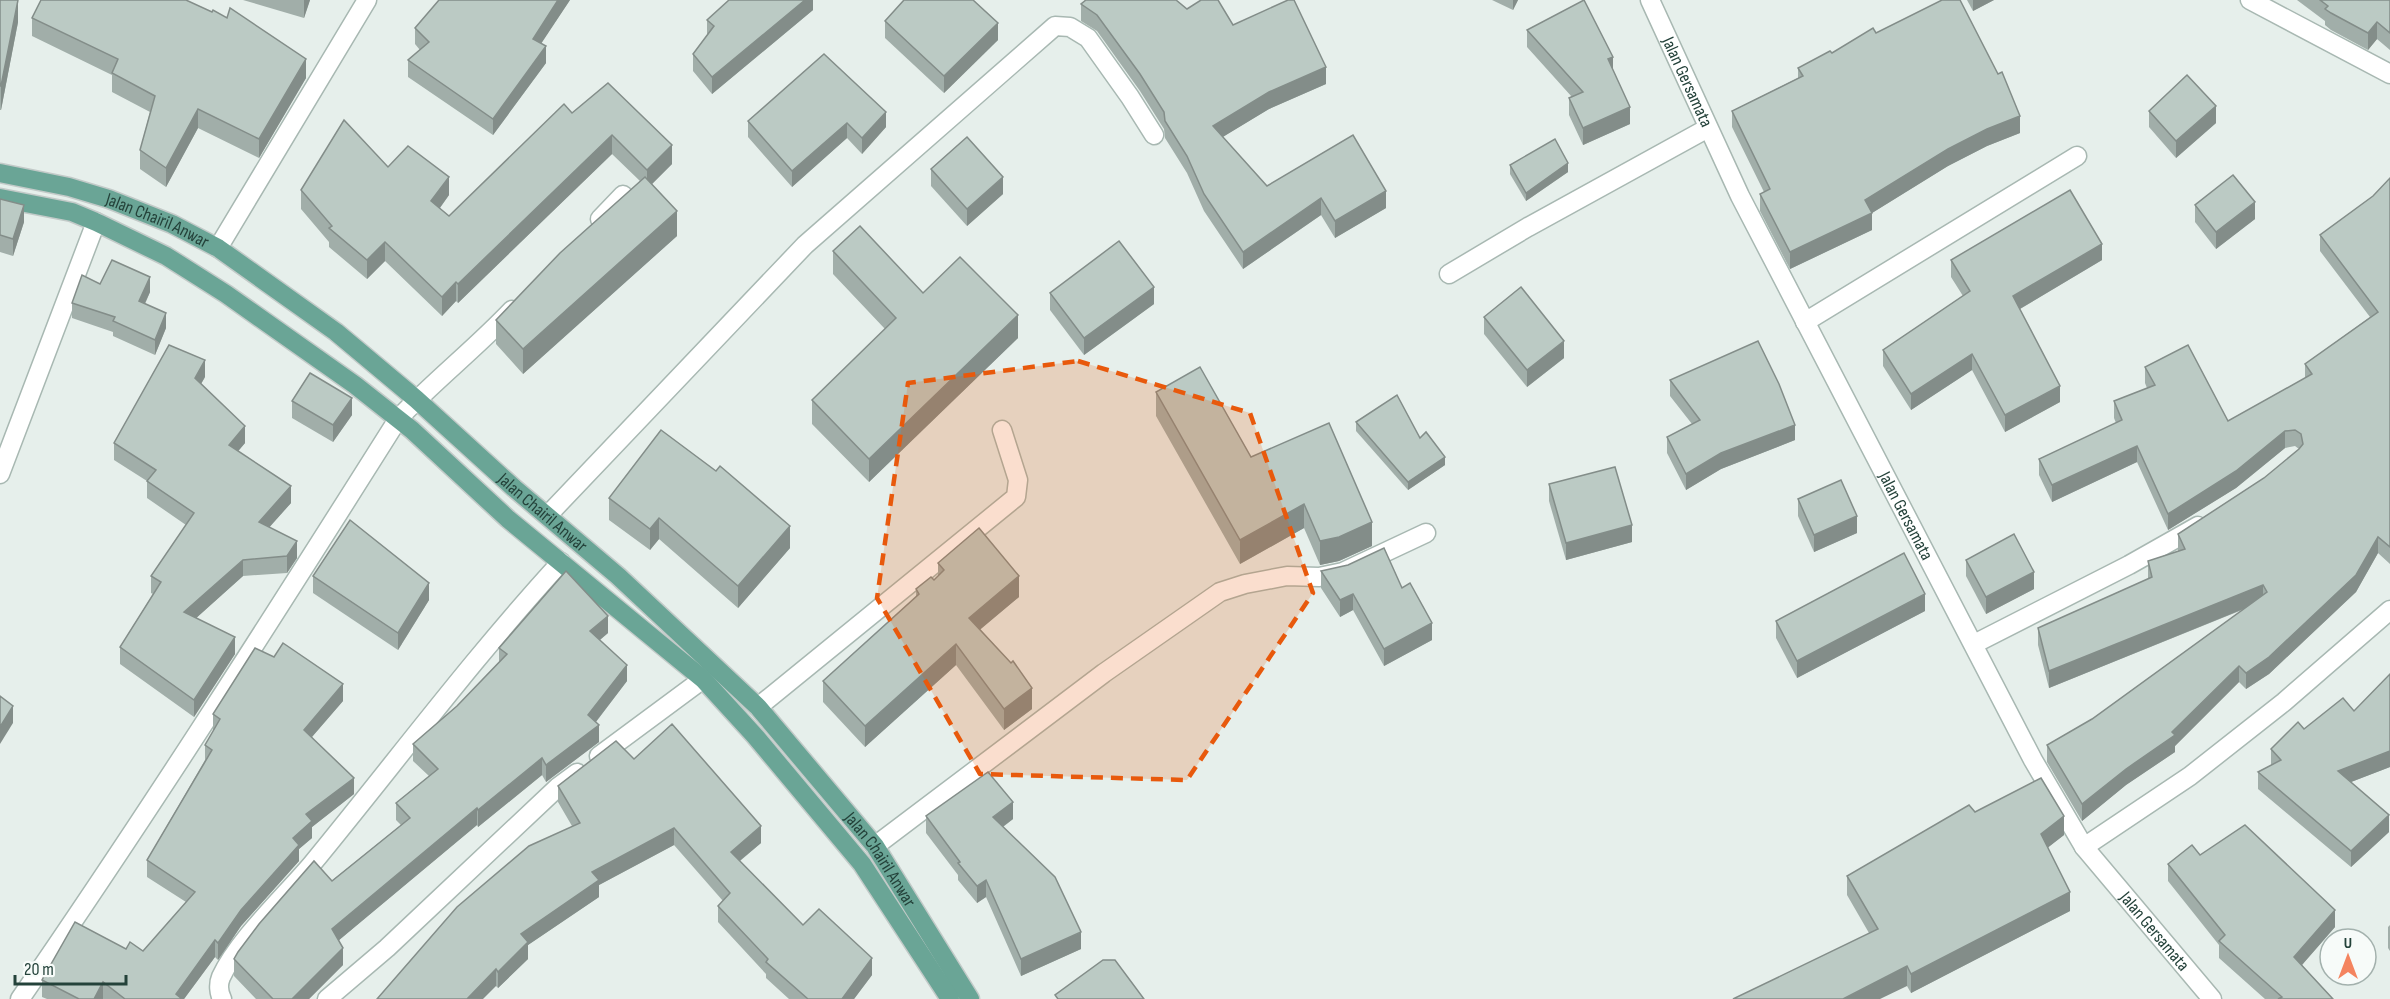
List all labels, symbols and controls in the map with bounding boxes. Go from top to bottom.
street label: Jalan Gersamata [1657,32,1717,130]
street label: Jalan Chairil Anwar [103,188,213,252]
street label: Jalan Gersamata [1874,467,1938,564]
street label: Jalan Chairil Anwar [493,468,592,556]
street label: Jalan Chairil Anwar [840,807,920,910]
street label: Jalan Gersamata [2115,886,2194,975]
north arrow [2318,927,2378,987]
text: U [2344,934,2352,953]
scale bar [15,948,126,986]
text: 20 m [24,959,54,980]

